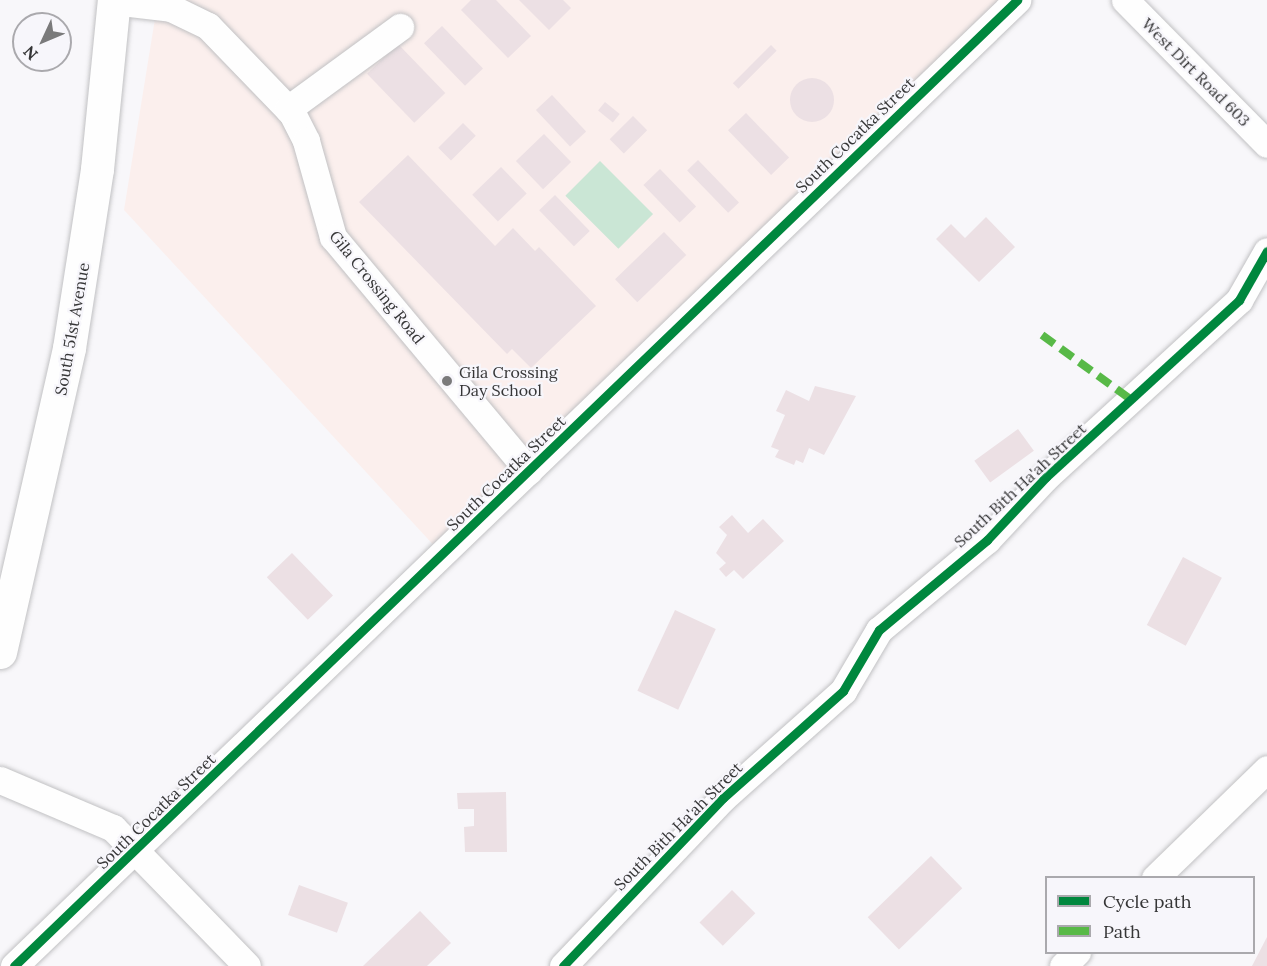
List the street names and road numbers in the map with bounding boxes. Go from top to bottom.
street label: West Dirt Road 603 [1138,14,1254,130]
street label: South Cocatka Street [792,73,918,197]
street label: Gila Crossing Road [325,227,429,347]
street label: South 51st Avenue [51,261,93,397]
street label: South Cocatka Street [443,411,569,535]
street label: South Bith Ha'ah Street [950,419,1090,551]
street label: South Cocatka Street [93,749,219,873]
street label: South Bith Ha'ah Street [610,758,746,894]

